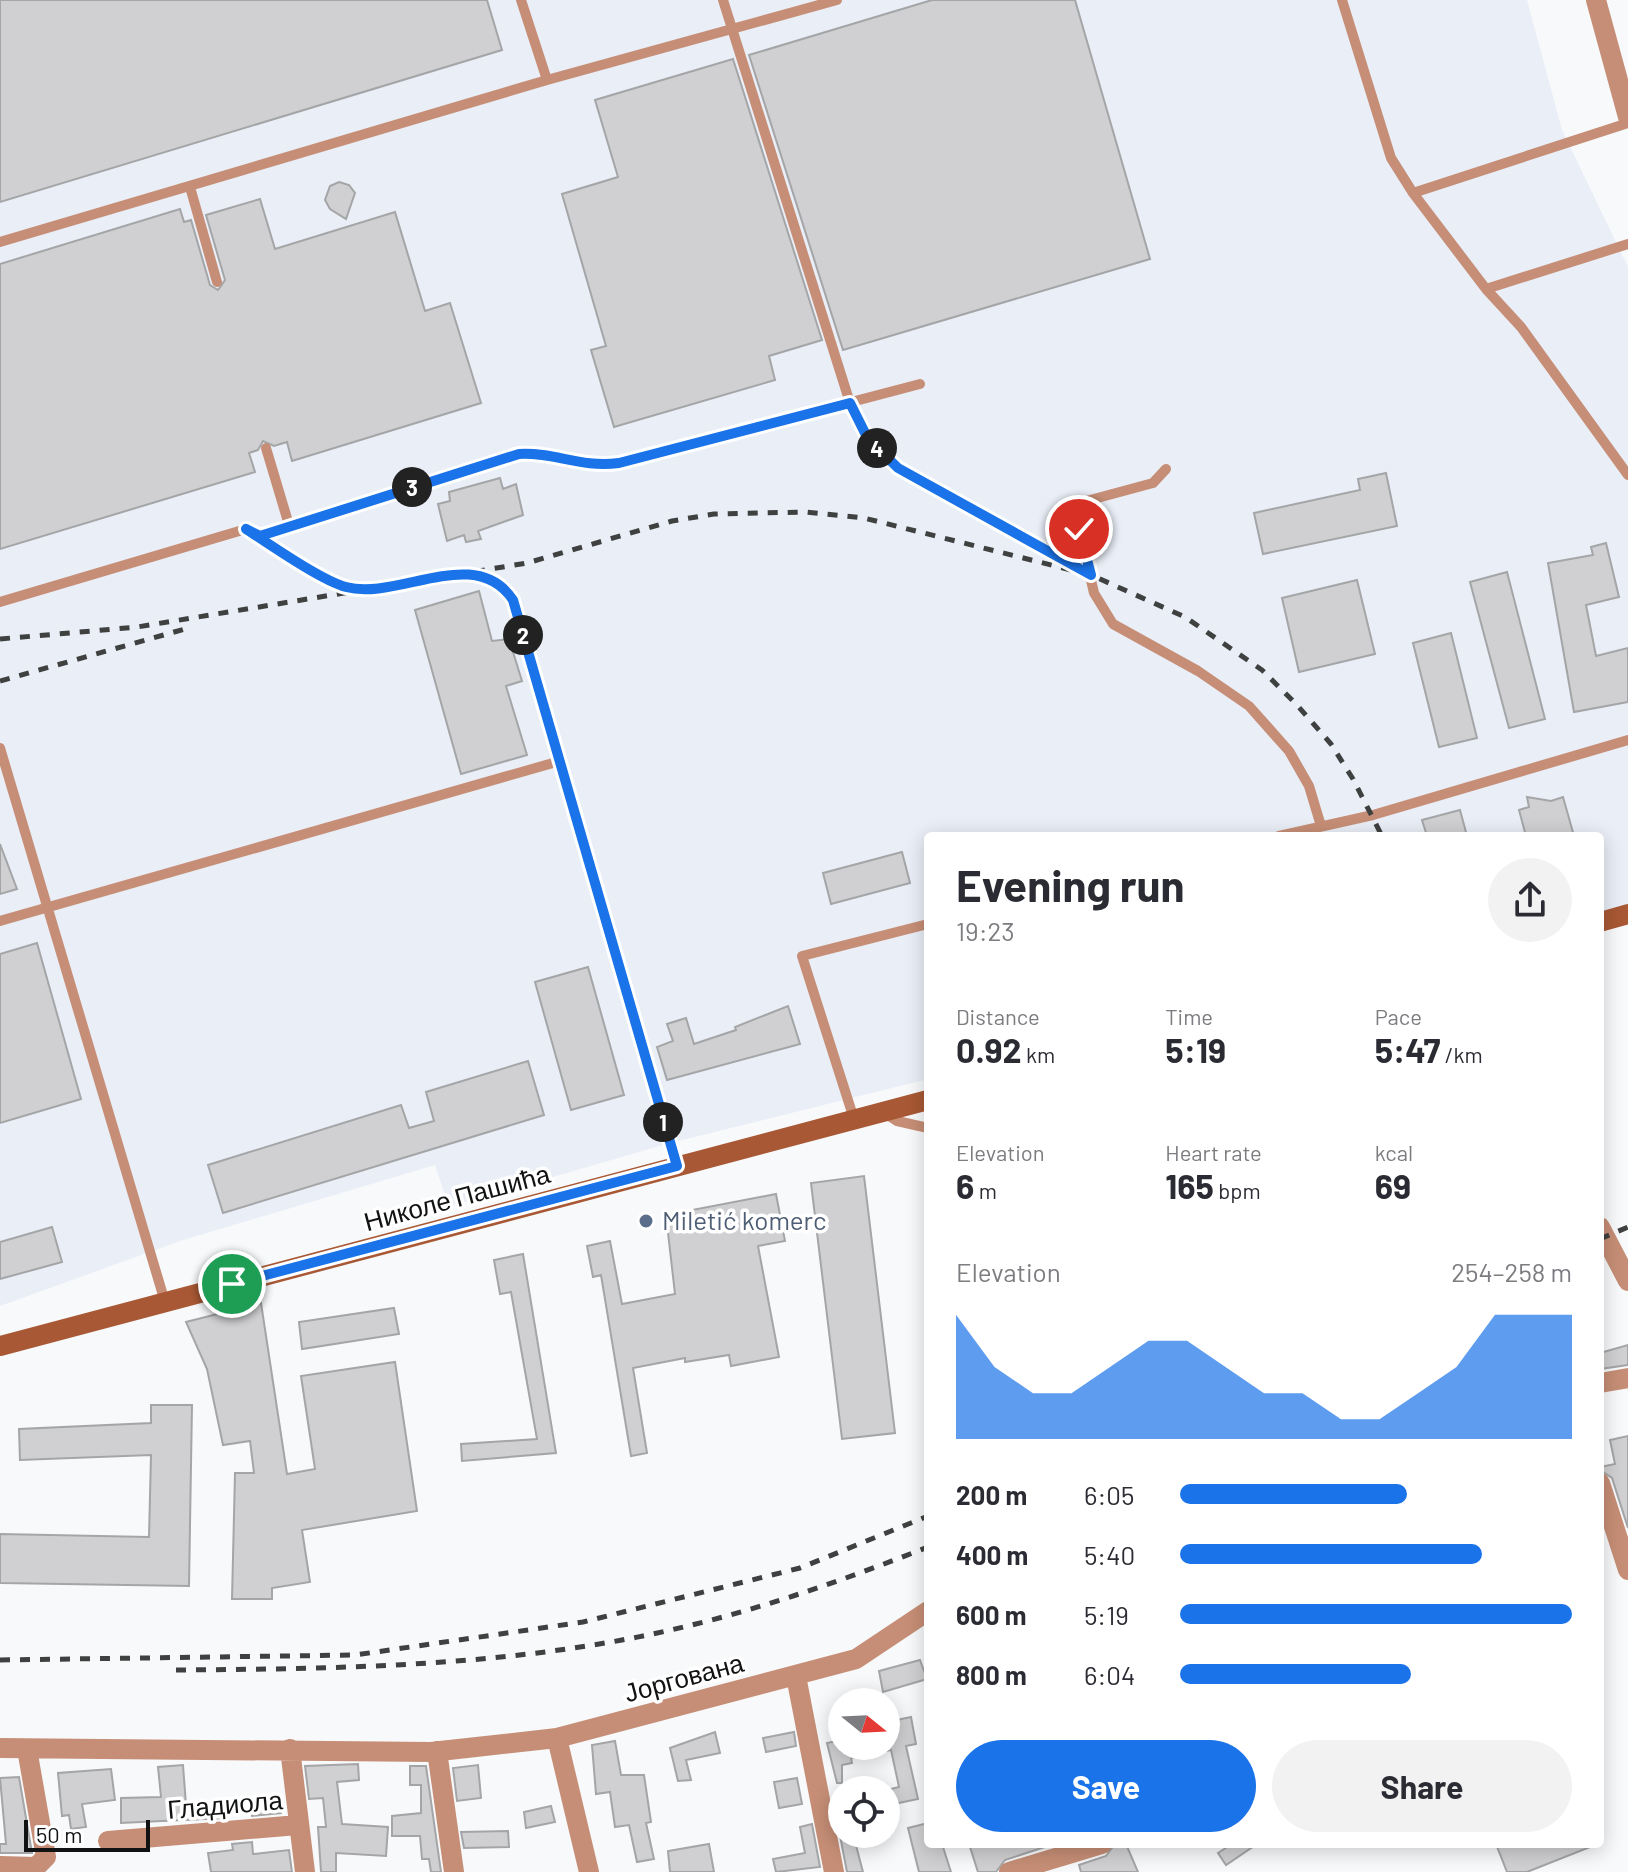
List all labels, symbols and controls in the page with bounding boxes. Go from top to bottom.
pin: 4 [857,428,897,468]
text: 4 [870,435,884,461]
pin: 3 [392,467,432,507]
text: 3 [406,474,418,500]
pin [1045,495,1113,563]
icon: check [1057,507,1101,551]
pin: 2 [503,615,543,655]
text: 2 [517,622,529,648]
text: Evening run [956,858,1185,911]
button: share [1488,858,1572,942]
text: 19:23 [956,915,1015,946]
text: Distance [956,1003,1040,1029]
text: Time [1165,1003,1213,1029]
text: Pace [1375,1003,1422,1029]
text: 0.92 [956,1029,1022,1070]
text: 5:19 [1165,1029,1226,1070]
text: 5:47 [1375,1029,1440,1070]
text: km [1022,1041,1055,1067]
text: /km [1440,1041,1483,1067]
pin: 1 [643,1102,683,1142]
text: 1 [659,1109,667,1135]
text: Elevation [956,1139,1045,1165]
text: Heart rate [1165,1139,1262,1165]
text: kcal [1375,1139,1413,1165]
street label: Николе Пашића [360,1157,553,1236]
text: 6 [956,1165,974,1206]
text: 165 [1165,1165,1214,1206]
text: 69 [1375,1165,1411,1206]
text: m [974,1177,997,1203]
text: bpm [1214,1177,1261,1203]
place label: Miletić komerc [662,1204,826,1235]
marker: Miletić komerc [637,1212,655,1230]
pin [198,1250,266,1318]
text: Elevation [956,1256,1061,1287]
text: 254–258 m [1451,1256,1572,1287]
icon: arrive [210,1262,254,1306]
text: 200 m [956,1479,1027,1510]
text: 6:05 [1084,1479,1134,1510]
text: 400 m [956,1539,1028,1570]
text: 5:40 [1084,1539,1135,1570]
text: 600 m [956,1599,1027,1630]
text: 5:19 [1084,1599,1129,1630]
street label: Јоргована [621,1646,747,1707]
text: 800 m [956,1659,1027,1690]
text: 6:04 [1084,1659,1135,1690]
north arrow [828,1688,900,1760]
map controls [828,1688,900,1848]
button: Save [956,1740,1256,1832]
button: Share [1272,1740,1572,1832]
button: locate [828,1776,900,1848]
street label: Гладиола [166,1783,284,1824]
scale bar [24,1816,150,1852]
text: 50 m [36,1821,82,1847]

